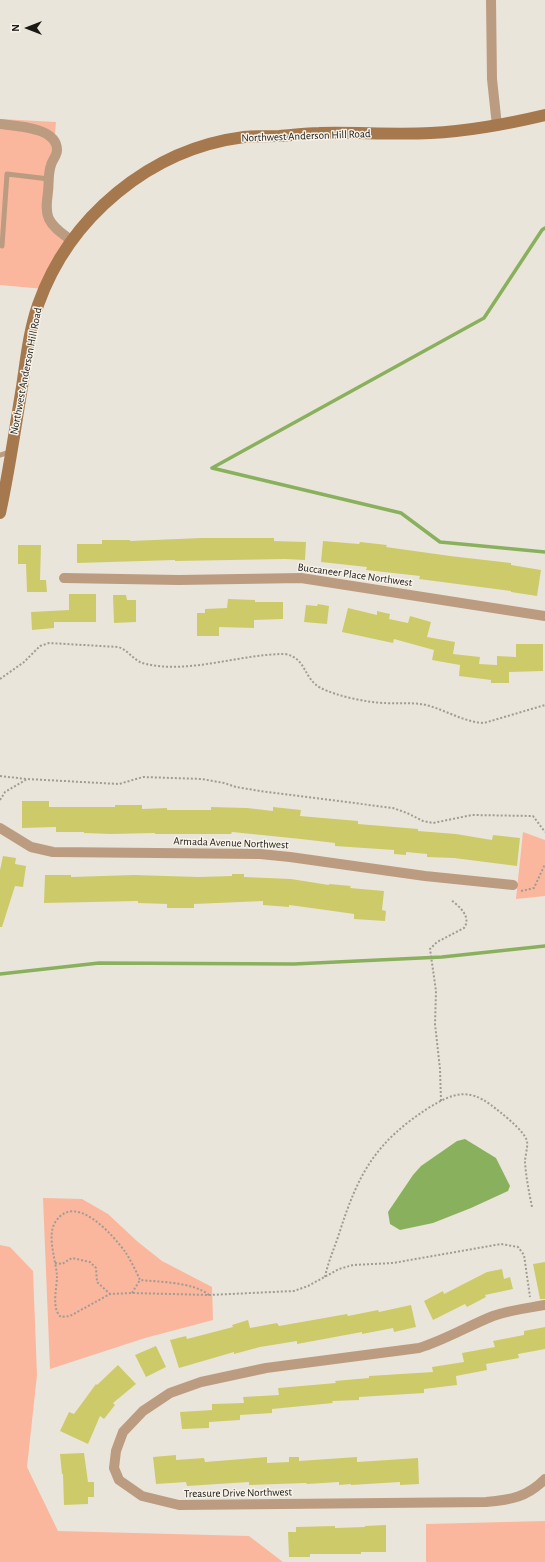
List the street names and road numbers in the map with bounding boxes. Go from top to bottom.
street label: Northwest Anderson Hill Road [241,127,371,145]
street label: Northwest Anderson Hill Road [7,306,45,436]
street label: Buccaneer Place Northwest [297,560,413,590]
street label: Armada Avenue Northwest [173,834,289,852]
street label: Treasure Drive Northwest [184,1485,292,1501]

